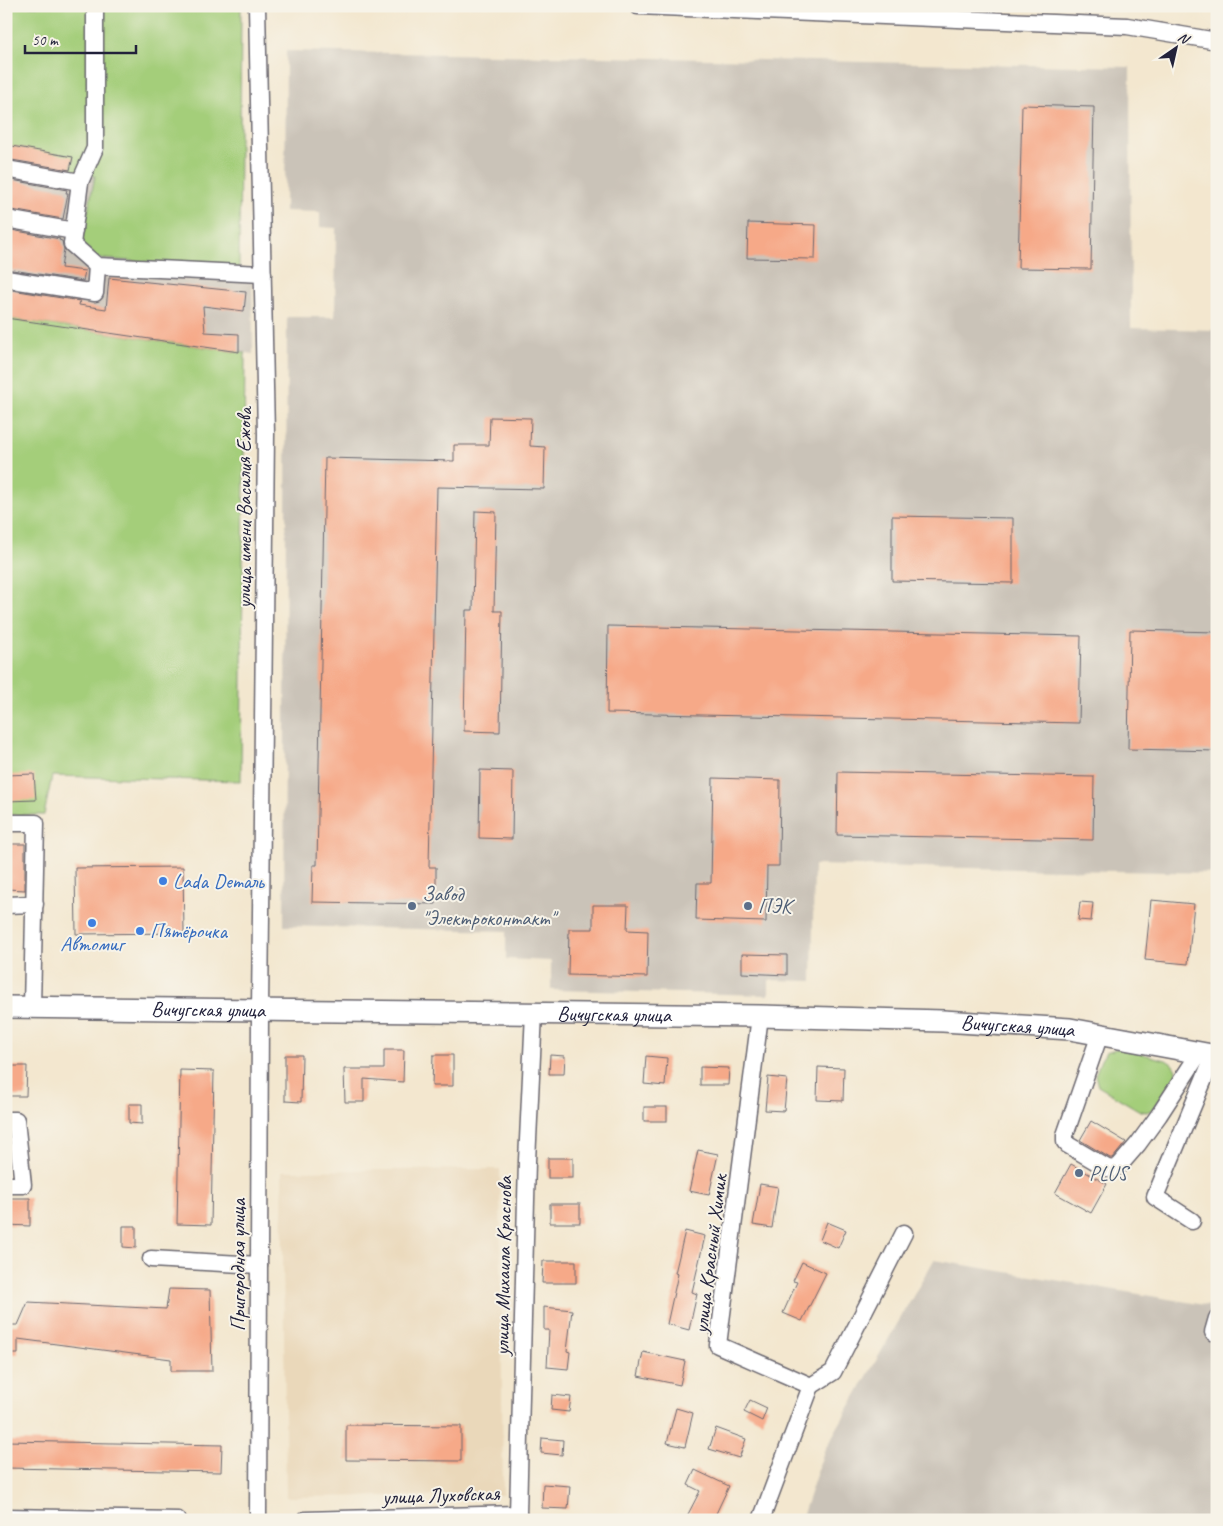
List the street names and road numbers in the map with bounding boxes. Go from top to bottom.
street label: улица имени Василия Ежова [231,405,257,611]
street label: Вичугская улица [151,996,267,1023]
street label: Вичугская улица [557,1001,673,1028]
street label: Вичугская улица [960,1009,1079,1043]
street label: улица Красный Химик [687,1171,733,1337]
street label: улица Михаила Краснова [488,1174,518,1358]
street label: Пригородная улица [225,1197,251,1331]
street label: улица Луховская [380,1480,502,1510]

